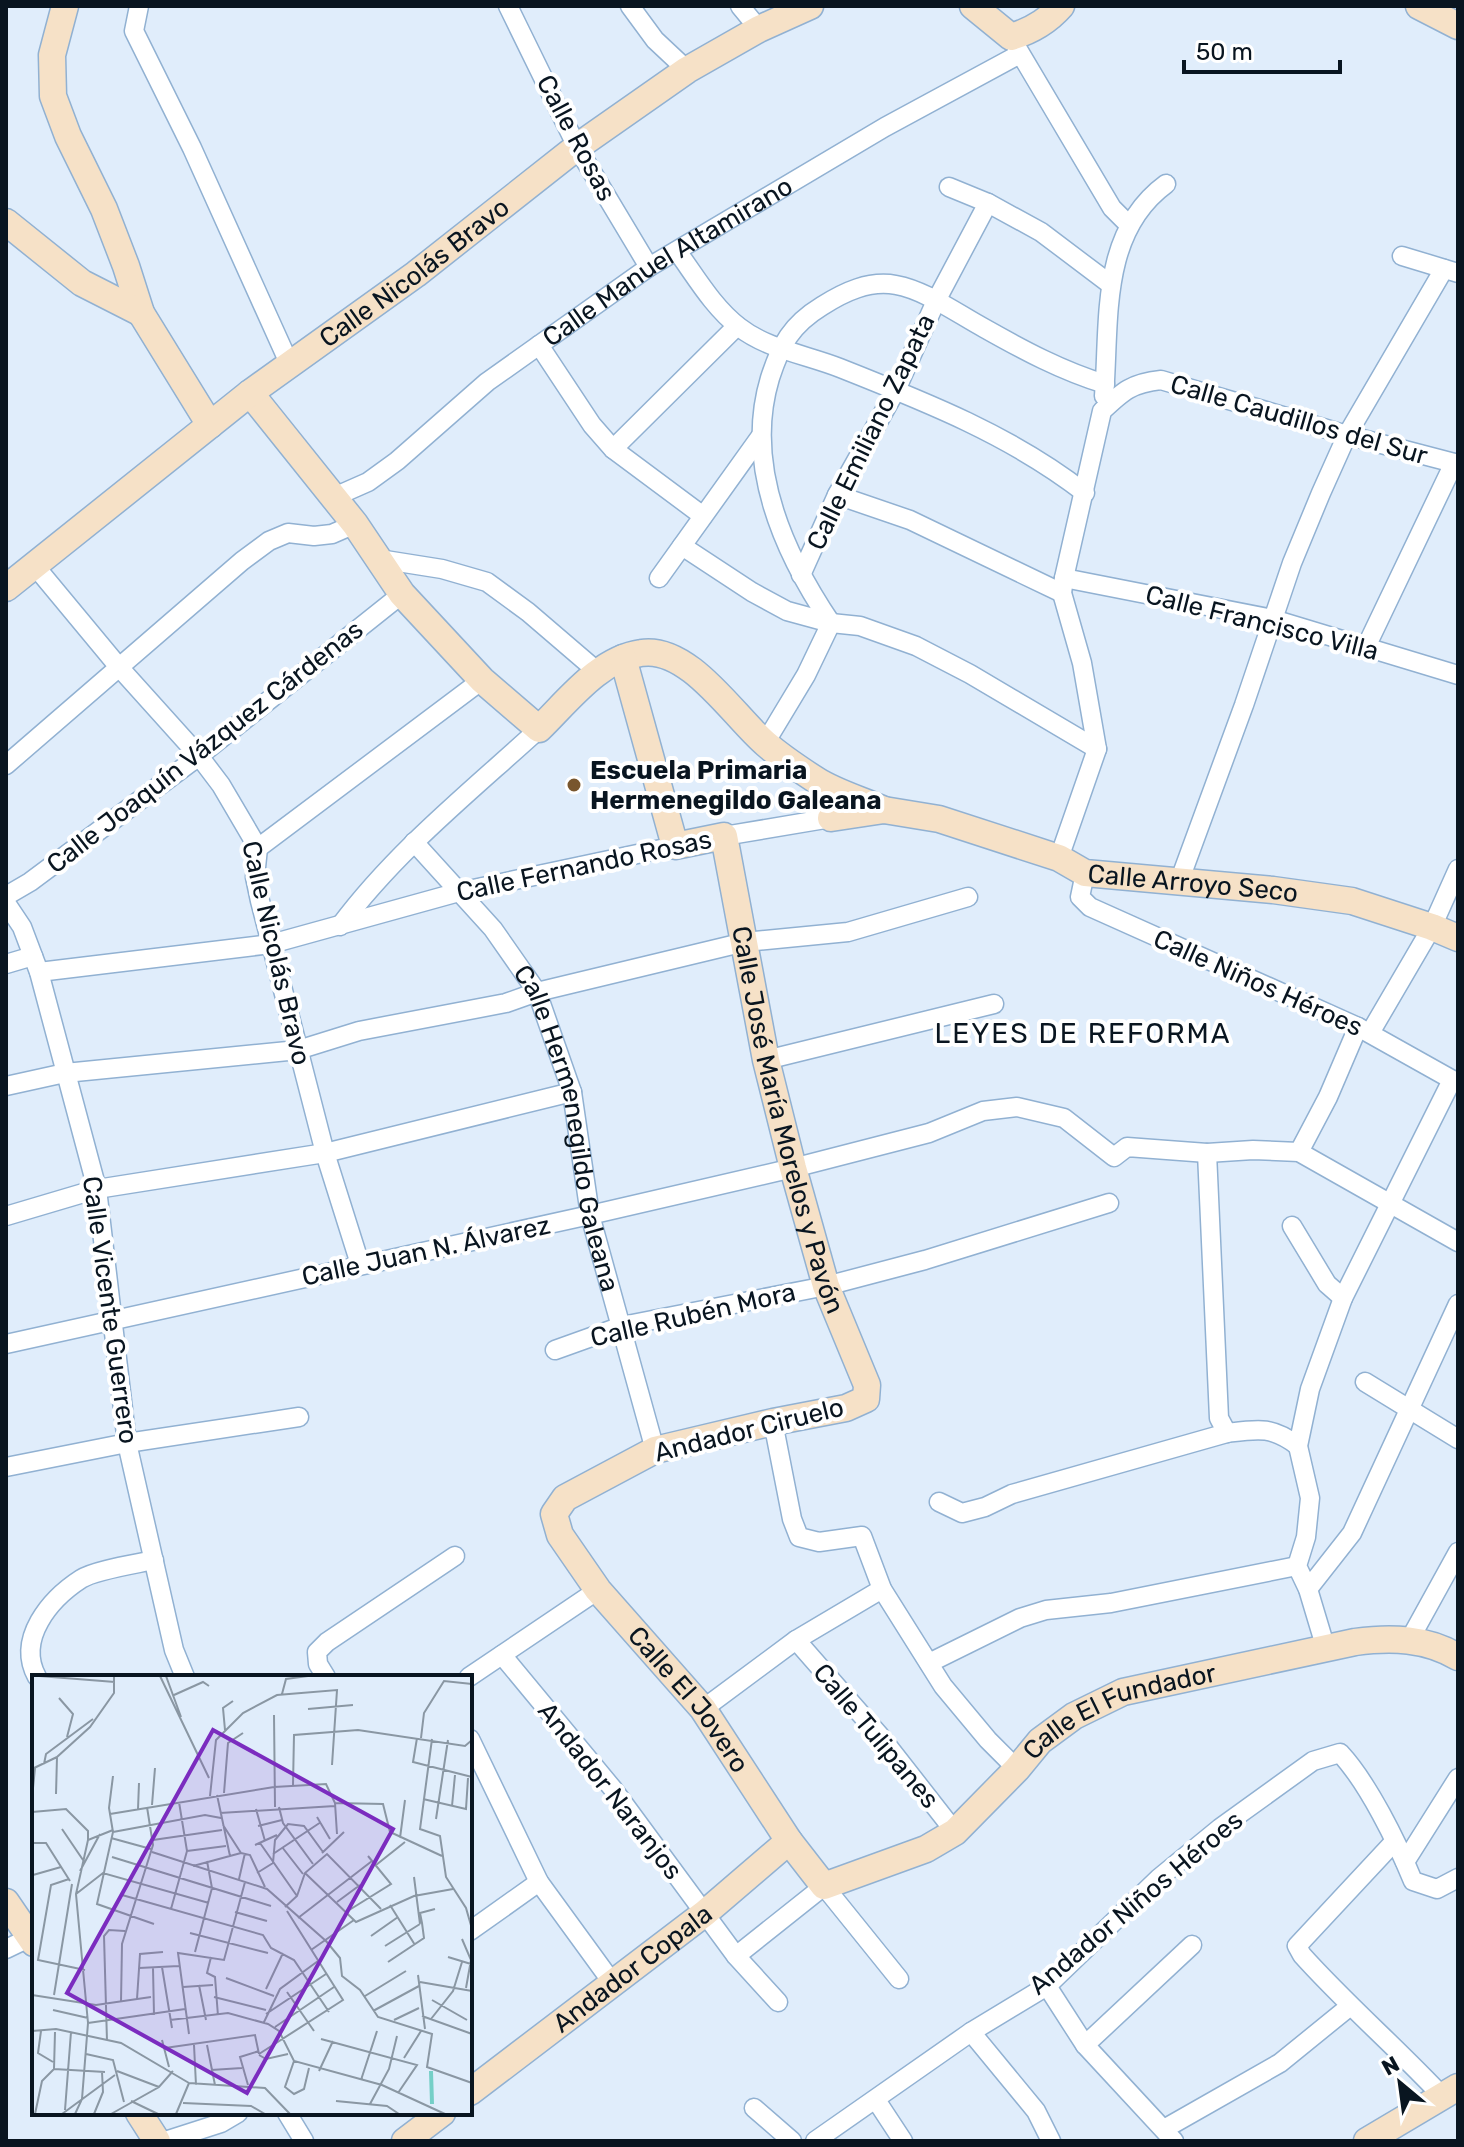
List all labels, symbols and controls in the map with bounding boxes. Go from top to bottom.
scale bar [1184,24,1340,74]
text: 50 m [1196,38,1253,66]
street label: Calle Rosas [530,70,622,206]
street label: Calle Manuel Altamirano [537,170,798,353]
street label: Calle Nicolás Bravo [313,191,515,354]
street label: Calle Emiliano Zapata [800,309,942,555]
street label: Calle Caudillos del Sur [1167,368,1431,472]
street label: Calle Francisco Villa [1142,579,1382,667]
street label: Calle Joaquín Vázquez Cárdenas [41,614,369,880]
place label: Escuela Primaria Hermenegildo Galeana [590,755,882,816]
marker: Escuela Primaria Hermenegildo Galeana [565,776,583,794]
street label: Calle Fernando Rosas [454,824,714,908]
street label: Calle Nicolás Bravo [235,838,317,1068]
street label: Calle Arroyo Seco [1086,858,1300,909]
street label: Calle José María Morelos y Pavón [726,923,851,1318]
street label: Calle Niños Héroes [1149,923,1367,1043]
street label: Calle Hermenegildo Galeana [507,959,626,1295]
district label: LEYES DE REFORMA [934,1017,1232,1050]
street label: Calle Vicente Guerrero [76,1174,144,1446]
street label: Calle Juan N. Álvarez [299,1210,553,1292]
street label: Calle Rubén Mora [587,1276,799,1354]
street label: Andador Ciruelo [651,1391,847,1469]
street label: Calle El Jovero [622,1620,756,1778]
street label: Calle Tulipanes [807,1657,945,1815]
street label: Calle El Fundador [1016,1657,1219,1765]
inset map [32,1675,472,2115]
street label: Andador Naranjos [531,1696,689,1886]
street label: Andador Niños Héroes [1023,1805,1249,2001]
street label: Andador Copala [547,1898,718,2039]
north arrow [1360,2043,1440,2123]
text: N [1377,2050,1404,2082]

